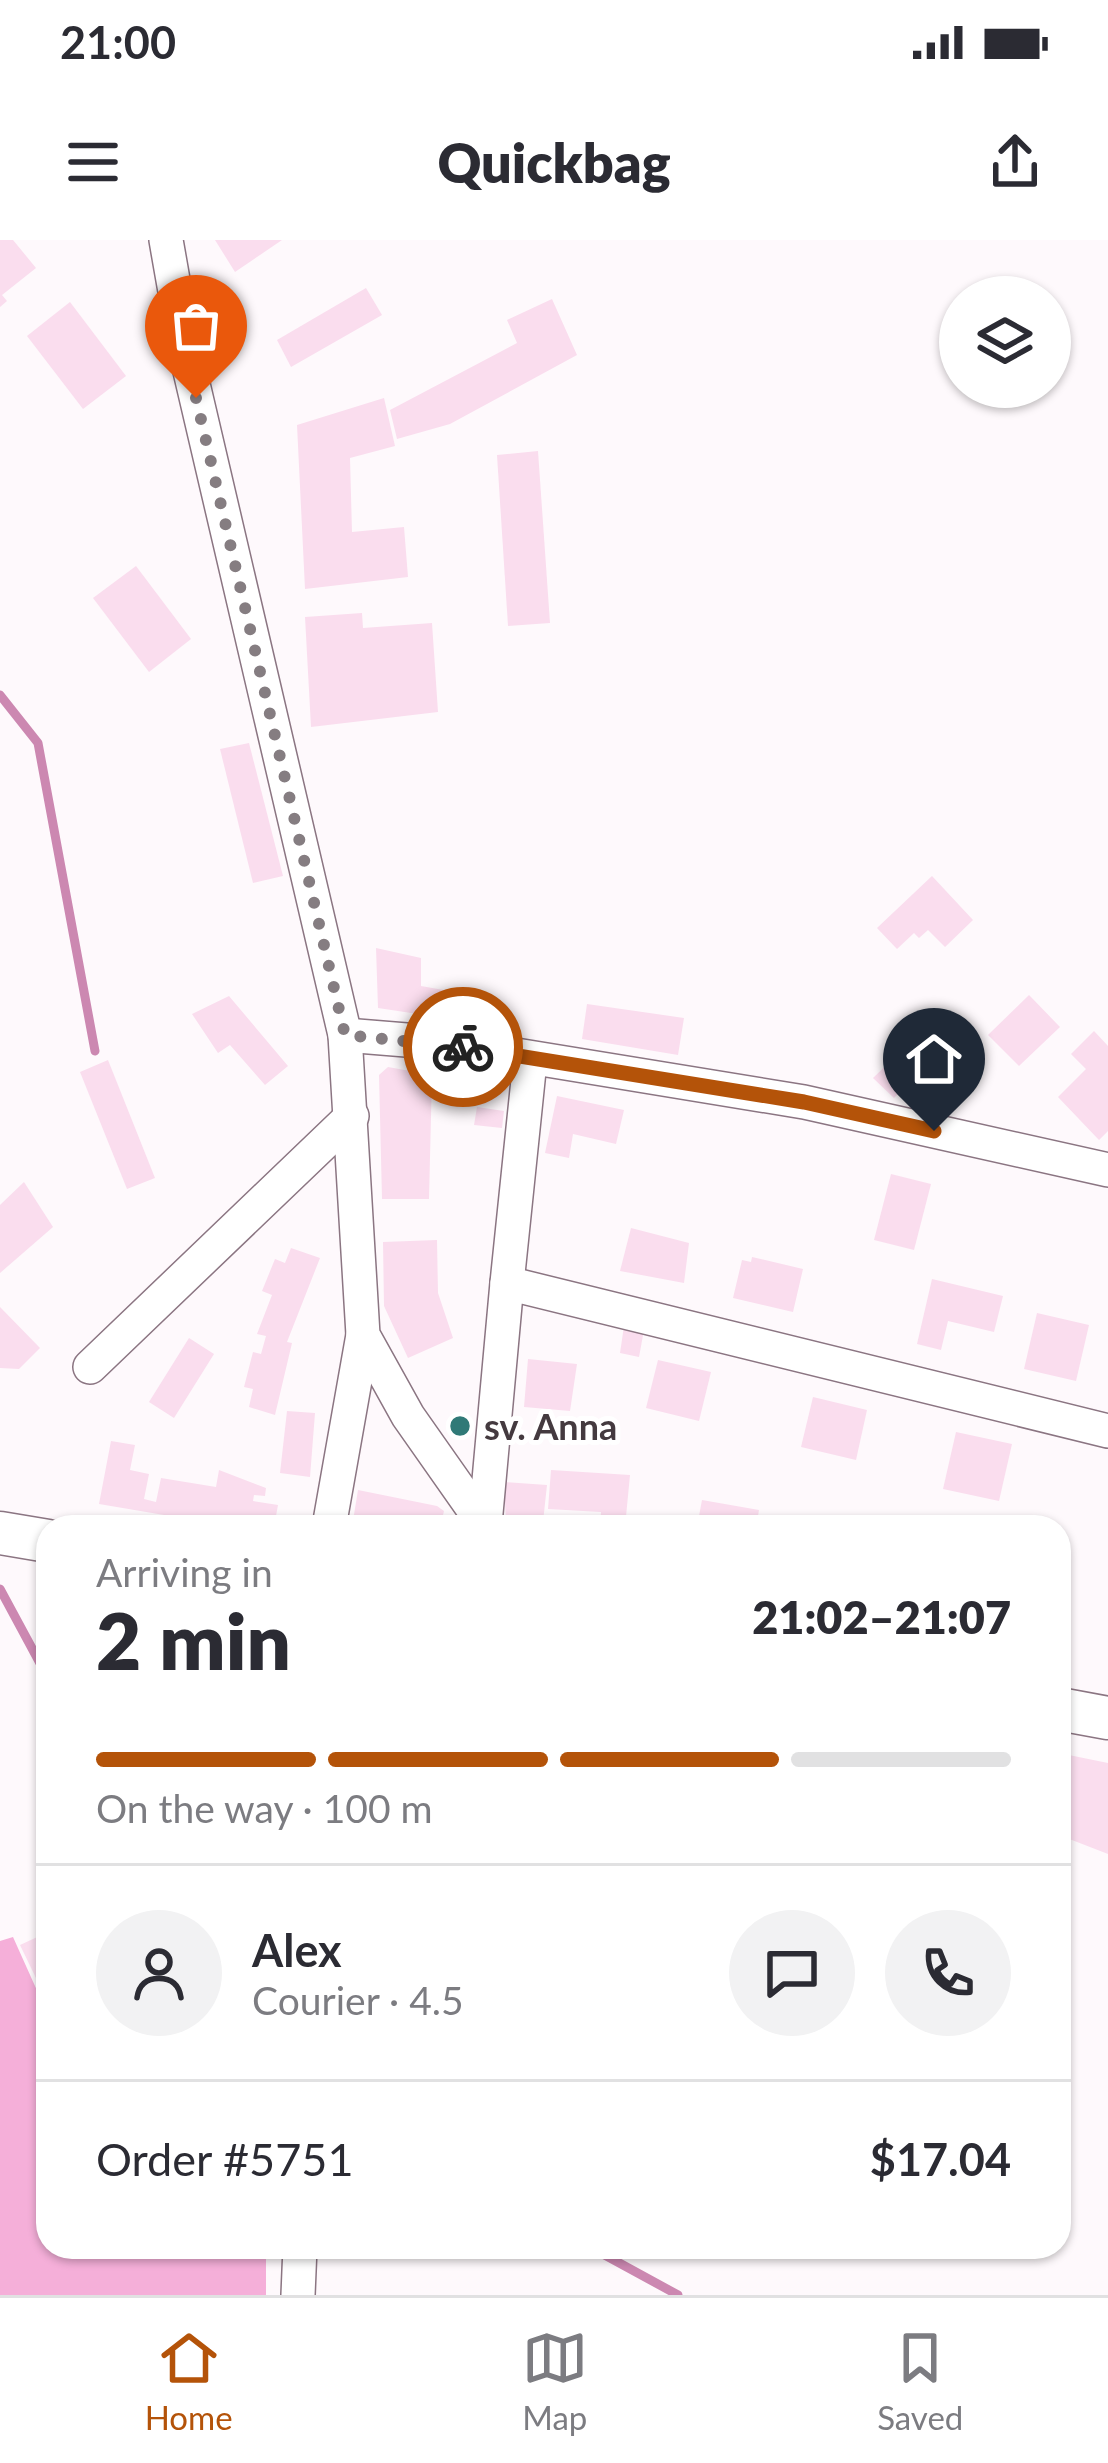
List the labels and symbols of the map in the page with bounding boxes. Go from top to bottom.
pin [145,275,247,398]
courier [403,987,523,1107]
pin [883,1008,985,1131]
place label: sv. Anna [484,1404,617,1448]
marker: sv. Anna [447,1413,473,1439]

